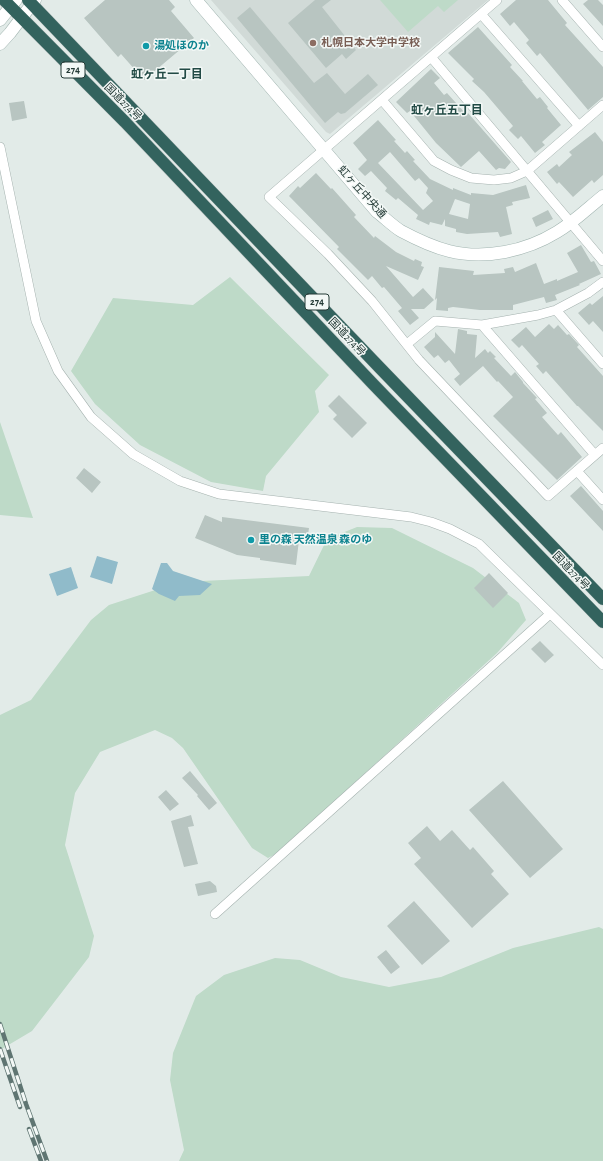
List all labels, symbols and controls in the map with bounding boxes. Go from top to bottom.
place label: 札幌日本大学中学校 [321,36,420,50]
marker: 札幌日本大学中学校 [308,38,318,48]
place label: 湯処ほのか [154,39,209,53]
marker: 湯処ほのか [141,41,151,51]
road number: 274 [61,62,85,78]
district label: 虹ヶ丘一丁目 [131,67,203,81]
street label: 国道274号 [101,80,145,124]
district label: 虹ヶ丘五丁目 [411,103,483,117]
street label: 虹ヶ丘中央通 [335,163,389,221]
road number: 274 [305,294,329,310]
street label: 国道274号 [326,315,368,359]
place label: 里の森 天然温泉 森のゆ [259,533,372,547]
marker: 里の森 天然温泉 森のゆ [246,535,256,545]
street label: 国道274号 [550,549,592,593]

